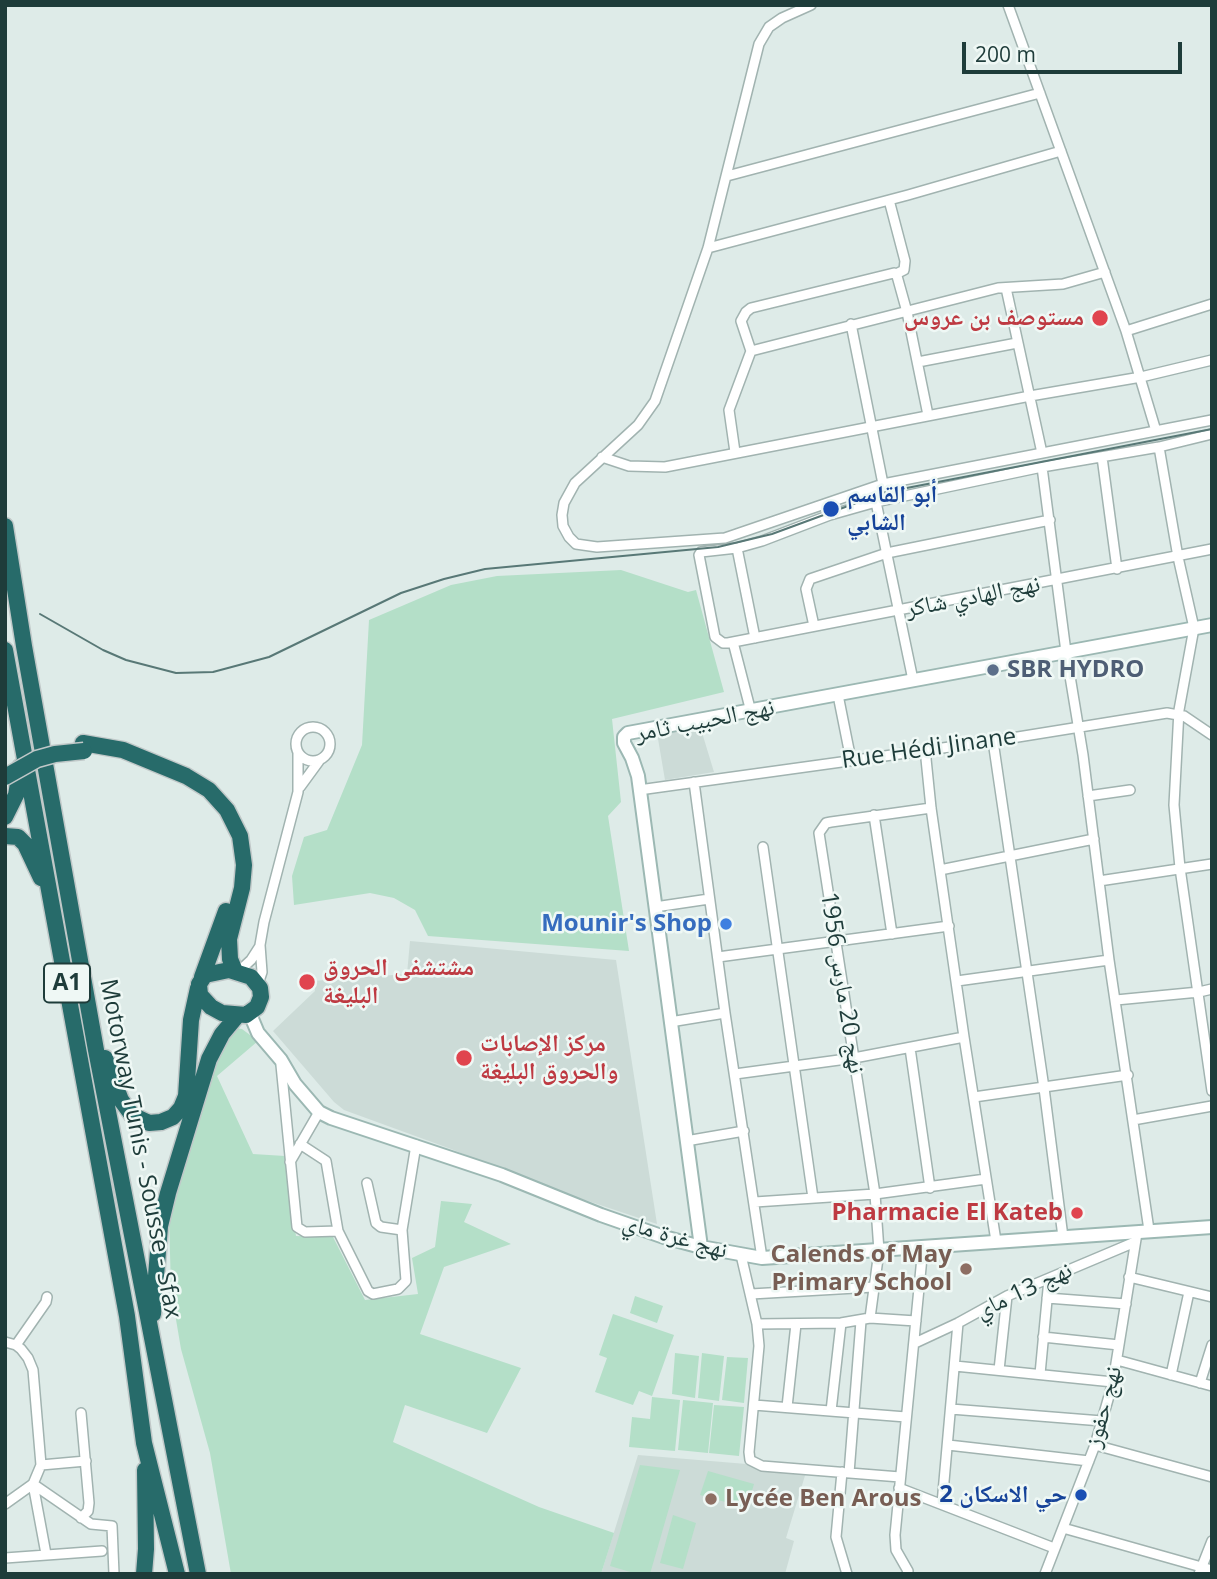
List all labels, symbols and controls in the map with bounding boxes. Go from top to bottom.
scale bar [965,28,1186,72]
text: 200 m [975,40,1036,68]
place label: مستوصف بن عروس [904,304,1084,332]
marker: مستوصف بن عروس [1090,308,1110,328]
place label: أبو القاسم الشابي [847,481,937,537]
marker: أبو القاسم الشابي [821,499,841,519]
street label: نهج الهادي شاكر [903,570,1043,624]
place label: SBR HYDRO [1007,656,1144,684]
marker: SBR HYDRO [985,662,1001,678]
street label: نهج الحبيب ثامر [633,693,777,749]
street label: Rue Hédi Jinane [840,722,1018,776]
street label: نهج 20 مارس 1956 [813,890,871,1076]
place label: Mounir's Shop [541,910,712,938]
marker: Mounir's Shop [718,916,734,932]
place label: مشتشفى الحروق البليغة [323,954,474,1010]
road number: A1 [44,964,90,1002]
marker: مشتشفى الحروق البليغة [297,972,317,992]
street label: Motorway Tunis - Sousse - Sfax [93,977,187,1321]
place label: مركز الإصابات والحروق البليغة [480,1030,618,1086]
marker: مركز الإصابات والحروق البليغة [454,1048,474,1068]
place label: Pharmacie El Kateb [831,1199,1063,1227]
marker: Pharmacie El Kateb [1069,1205,1085,1221]
street label: نهج غرة ماي [619,1208,731,1266]
place label: Calends of May Primary School [770,1241,952,1297]
street label: نهج 13 ماي [971,1256,1077,1326]
marker: Calends of May Primary School [958,1261,974,1277]
street label: نهج حفوز [1079,1363,1129,1451]
place label: حي الاسكان 2 [939,1481,1067,1509]
place label: Lycée Ben Arous [725,1485,921,1513]
marker: حي الاسكان 2 [1073,1487,1089,1503]
marker: Lycée Ben Arous [703,1491,719,1507]

